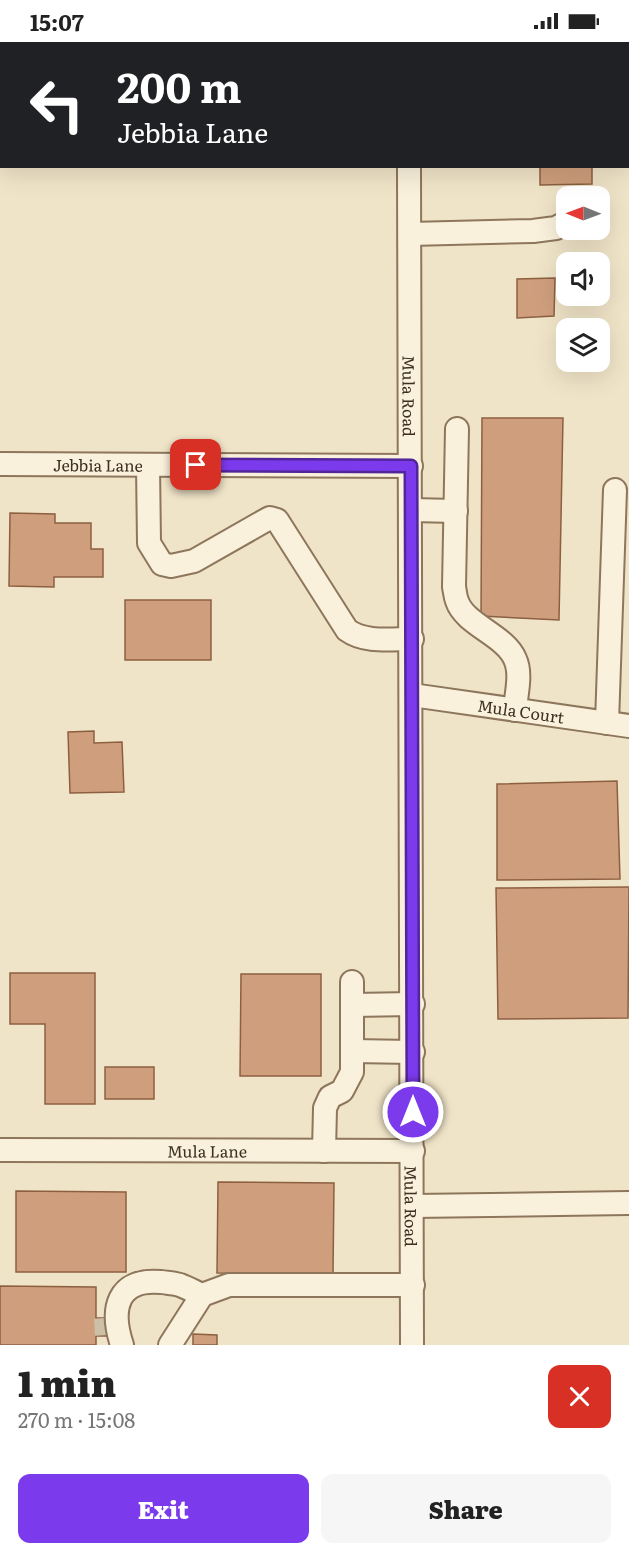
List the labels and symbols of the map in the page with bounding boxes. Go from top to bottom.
north arrow [556,186,610,240]
street label: Mula Road [397,355,422,437]
pin [170,439,221,490]
street label: Jebbia Lane [53,452,143,477]
street label: Mula Court [476,693,566,729]
position arrow [381,1080,445,1144]
street label: Mula Lane [167,1138,247,1163]
street label: Mula Road [400,1165,424,1247]

